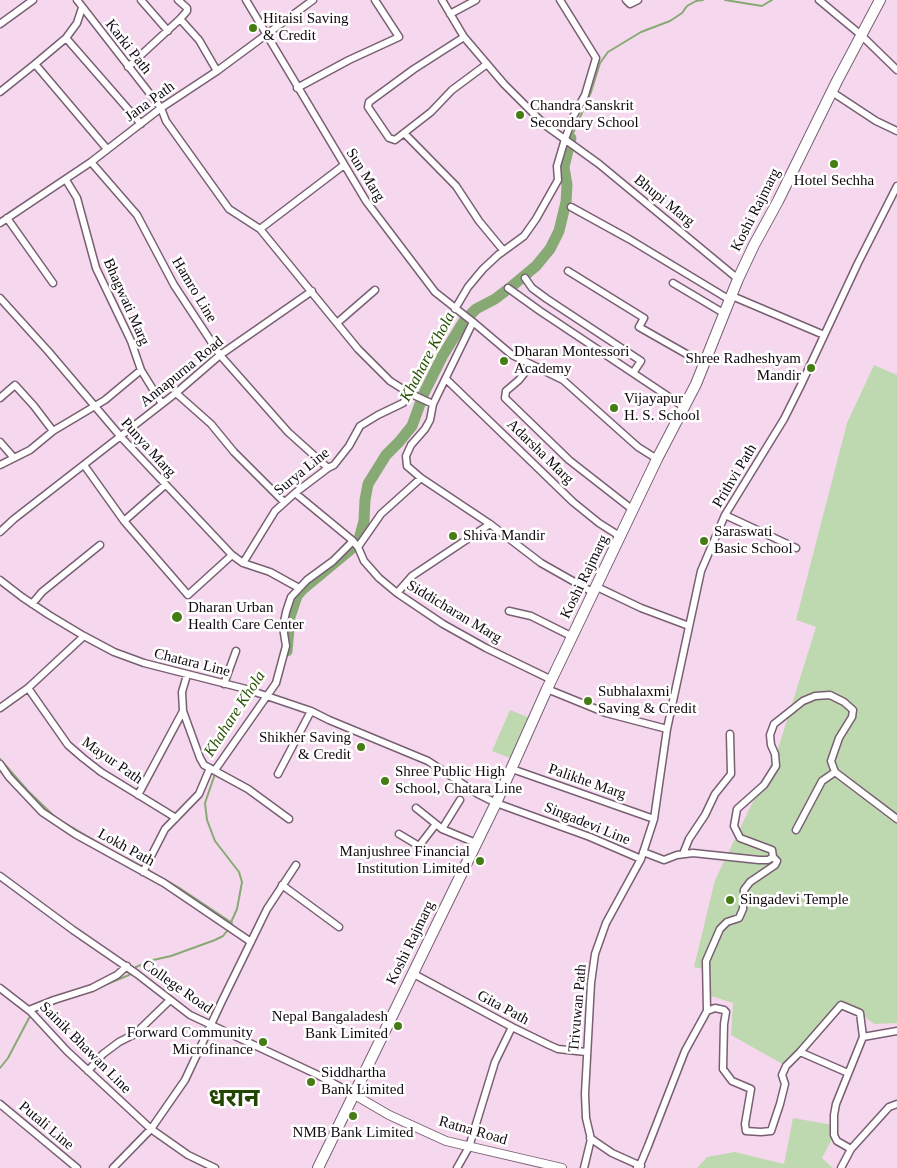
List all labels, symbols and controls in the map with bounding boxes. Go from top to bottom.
place label: Hitaisi Saving & Credit [263,10,348,45]
street label: Karki Path [101,16,155,78]
marker: Hitaisi Saving & Credit [247,22,259,34]
street label: Jana Path [122,78,178,126]
place label: Chandra Sanskrit Secondary School [530,97,639,132]
marker: Chandra Sanskrit Secondary School [514,109,526,121]
street label: Sun Marg [342,145,388,205]
marker: Hotel Sechha [828,158,840,170]
street label: Koshi Rajmarg [727,165,785,255]
street label: Bhupi Marg [630,171,698,231]
place label: Hotel Sechha [794,172,874,190]
street label: Hamro Line [168,254,220,326]
street label: Bhagwati Marg [99,256,153,348]
water label: Khahare Khola [396,309,460,405]
street label: Annapurna Road [137,333,227,411]
place label: Dharan Montessori Academy [514,343,629,378]
place label: Shree Radheshyam Mandir [686,350,801,385]
marker: Dharan Montessori Academy [498,355,510,367]
marker: Shree Radheshyam Mandir [805,362,817,374]
place label: Vijayapur H. S. School [624,390,700,425]
marker: Vijayapur H. S. School [608,402,620,414]
street label: Punya Marg [117,415,179,481]
street label: Adarsha Marg [503,416,577,488]
street label: Prithvi Path [709,441,761,511]
street label: Surya Line [271,444,333,500]
place label: Saraswati Basic School [714,523,793,558]
place label: Shiva Mandir [463,527,545,545]
marker: Shiva Mandir [447,530,459,542]
street label: Koshi Rajmarg [557,532,613,622]
marker: Saraswati Basic School [698,535,710,547]
street label: Siddicharan Marg [403,577,505,647]
place label: Dharan Urban Health Care Center [188,599,304,634]
marker: Dharan Urban Health Care Center [170,610,184,624]
street label: Chatara Line [152,645,232,681]
water label: Khahare Khola [200,667,270,761]
place label: Subhalaxmi Saving & Credit [598,683,696,718]
marker: Subhalaxmi Saving & Credit [582,695,594,707]
place label: Shikher Saving & Credit [259,729,351,764]
street label: Mayur Path [78,733,146,789]
marker: Shikher Saving & Credit [355,741,367,753]
street label: Palikhe Marg [546,760,628,804]
place label: Shree Public High School, Chatara Line [395,763,522,798]
marker: Shree Public High School, Chatara Line [379,775,391,787]
street label: Singadevi Line [541,799,633,849]
street label: Lokh Path [94,825,158,871]
place label: Manjushree Financial Institution Limited [340,843,470,878]
marker: Manjushree Financial Institution Limited [474,855,486,867]
place label: Singadevi Temple [740,891,849,909]
marker: Singadevi Temple [724,894,736,906]
street label: Koshi Rajmarg [383,898,439,988]
street label: College Road [138,956,216,1018]
street label: Trivuwan Path [565,963,591,1053]
street label: Gita Path [474,987,532,1029]
street label: Sainik Bhawan Line [35,998,135,1098]
place label: Nepal Bangaladesh Bank Limited [272,1008,388,1043]
marker: Nepal Bangaladesh Bank Limited [392,1020,404,1032]
place label: Forward Community Microfinance [127,1024,253,1059]
marker: Forward Community Microfinance [257,1036,269,1048]
place label: Siddhartha Bank Limited [321,1064,404,1099]
marker: Siddhartha Bank Limited [305,1076,317,1088]
district label: धरान [209,1085,259,1115]
street label: Putali Line [15,1098,77,1154]
marker: NMB Bank Limited [347,1110,359,1122]
street label: Ratna Road [437,1113,509,1149]
place label: NMB Bank Limited [293,1124,413,1142]

